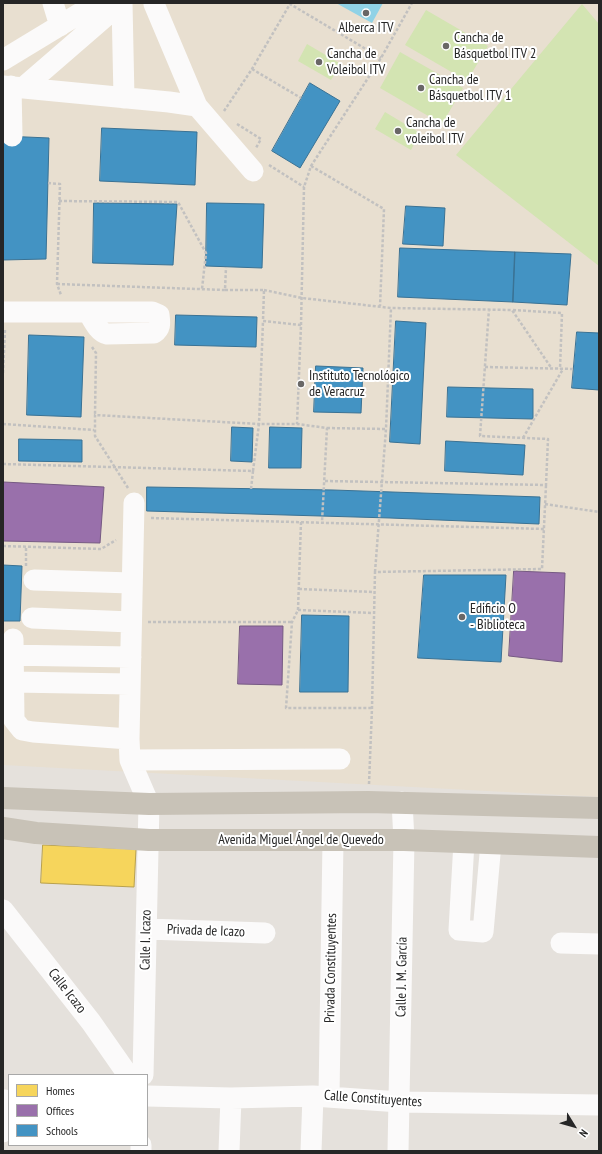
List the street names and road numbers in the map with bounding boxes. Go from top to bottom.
street label: Avenida Miguel Ángel de Quevedo [218,832,384,848]
street label: Calle I. Icazo [137,910,155,970]
street label: Privada Constituyentes [322,913,340,1023]
street label: Privada de Icazo [167,921,245,941]
street label: Calle J. M. García [393,937,411,1017]
street label: Calle Icazo [44,965,90,1017]
street label: Calle Constituyentes [323,1087,423,1111]

